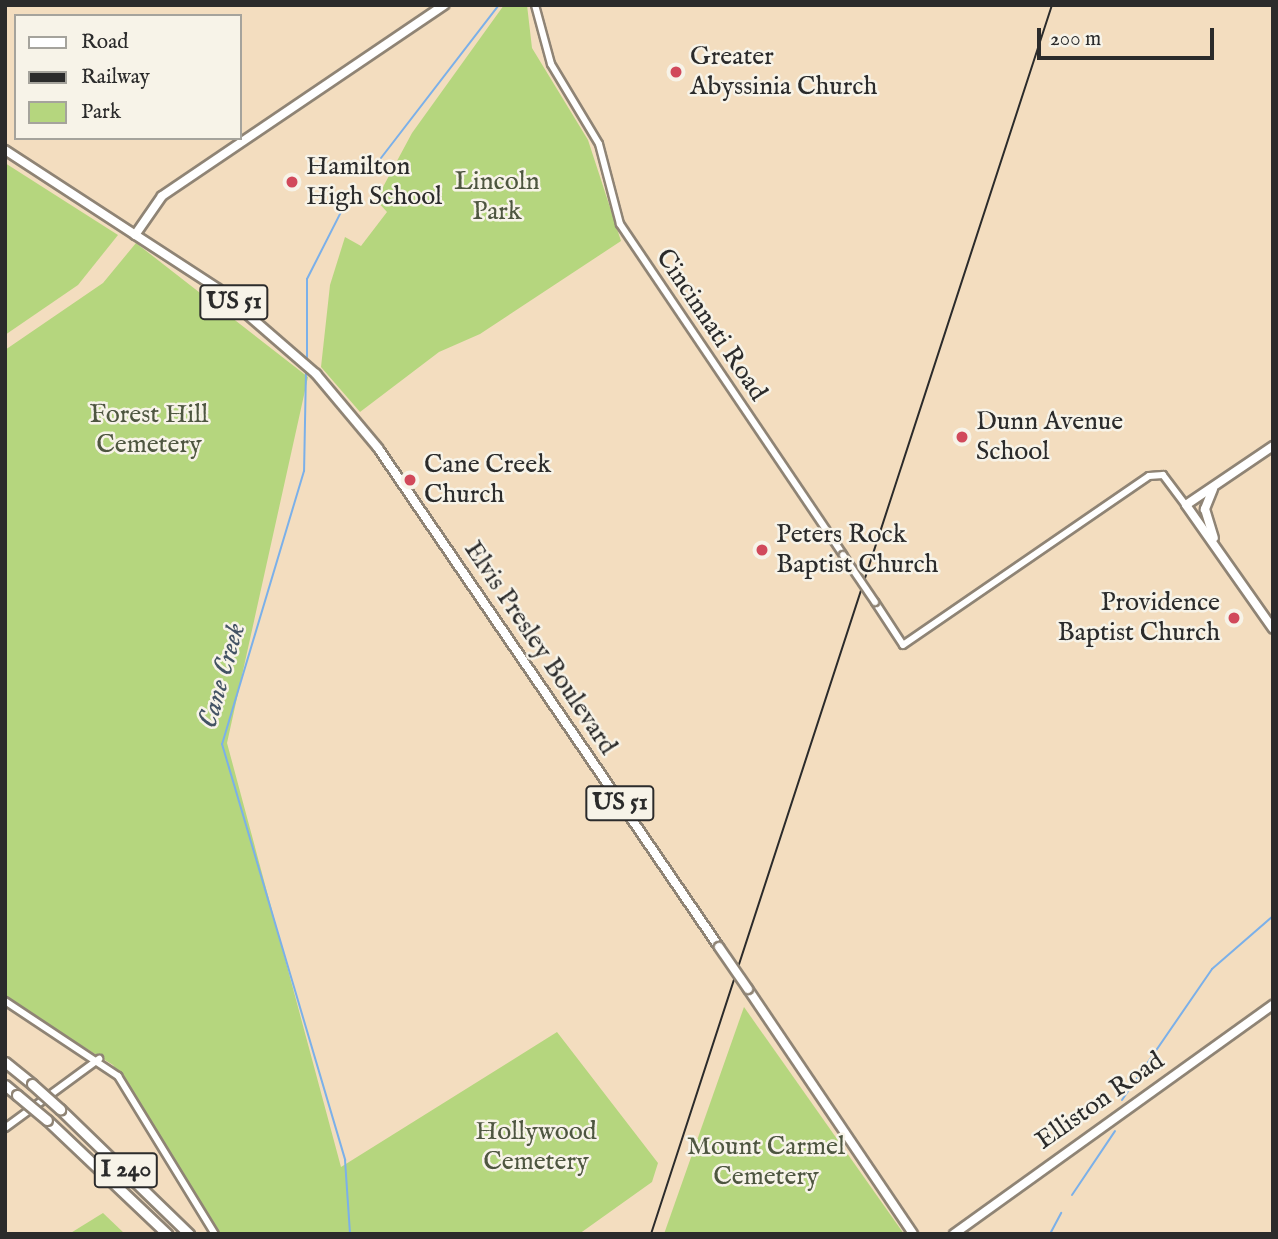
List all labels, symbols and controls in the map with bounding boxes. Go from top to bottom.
legend [14,14,242,140]
scale bar [1040,14,1217,58]
text: 200 m [1050,26,1101,53]
text: Road [81,29,128,56]
place label: Greater Abyssinia Church [690,41,877,102]
text: Railway [81,64,150,91]
marker: Greater Abyssinia Church [668,64,684,80]
text: Park [81,99,121,126]
place label: Hamilton High School [306,151,442,212]
park label: Lincoln Park [454,166,540,228]
marker: Hamilton High School [284,174,300,190]
street label: Cincinnati Road [649,243,773,407]
road number: US 51 [199,282,269,323]
park label: Forest Hill Cemetery [90,399,208,460]
place label: Dunn Avenue School [976,406,1123,467]
marker: Dunn Avenue School [954,429,970,445]
place label: Cane Creek Church [424,449,551,510]
marker: Cane Creek Church [402,472,418,488]
place label: Peters Rock Baptist Church [776,519,938,580]
street label: Elvis Presley Boulevard [457,535,623,761]
marker: Peters Rock Baptist Church [754,542,770,558]
place label: Providence Baptist Church [1058,587,1220,648]
marker: Providence Baptist Church [1226,610,1242,626]
water label: Cane Creek [192,620,254,732]
road number: US 51 [585,782,655,824]
street label: Elliston Road [1030,1045,1170,1157]
park label: Hollywood Cemetery [475,1116,597,1178]
park label: Mount Carmel Cemetery [687,1131,845,1192]
road number: I 240 [93,1150,159,1190]

